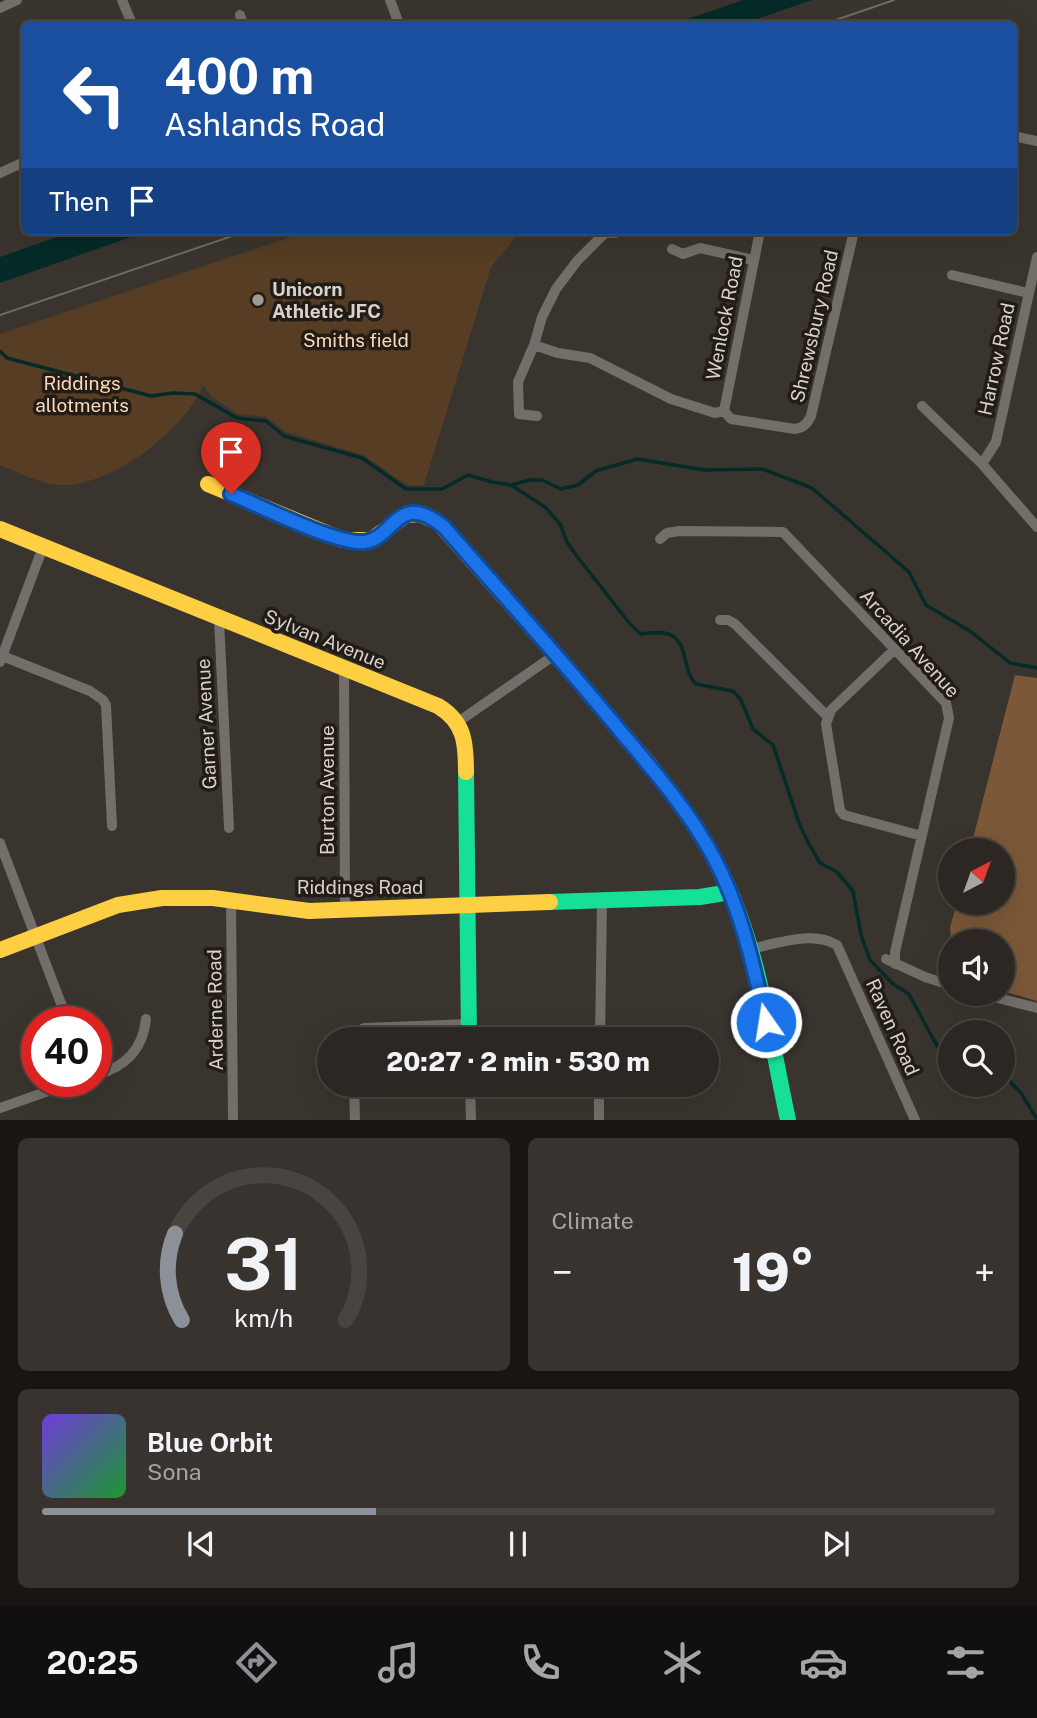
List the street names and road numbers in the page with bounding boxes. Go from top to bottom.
street label: Shrewsbury Road [786,248,842,404]
street label: Wenlock Road [701,254,747,382]
street label: Harrow Road [973,301,1019,417]
street label: Arcadia Avenue [856,584,964,702]
street label: Sylvan Avenue [261,605,389,673]
street label: Garner Avenue [192,658,220,790]
street label: Burton Avenue [316,725,338,855]
street label: Riddings Road [297,876,423,898]
street label: Arderne Road [203,949,227,1071]
street label: Raven Road [862,975,924,1079]

